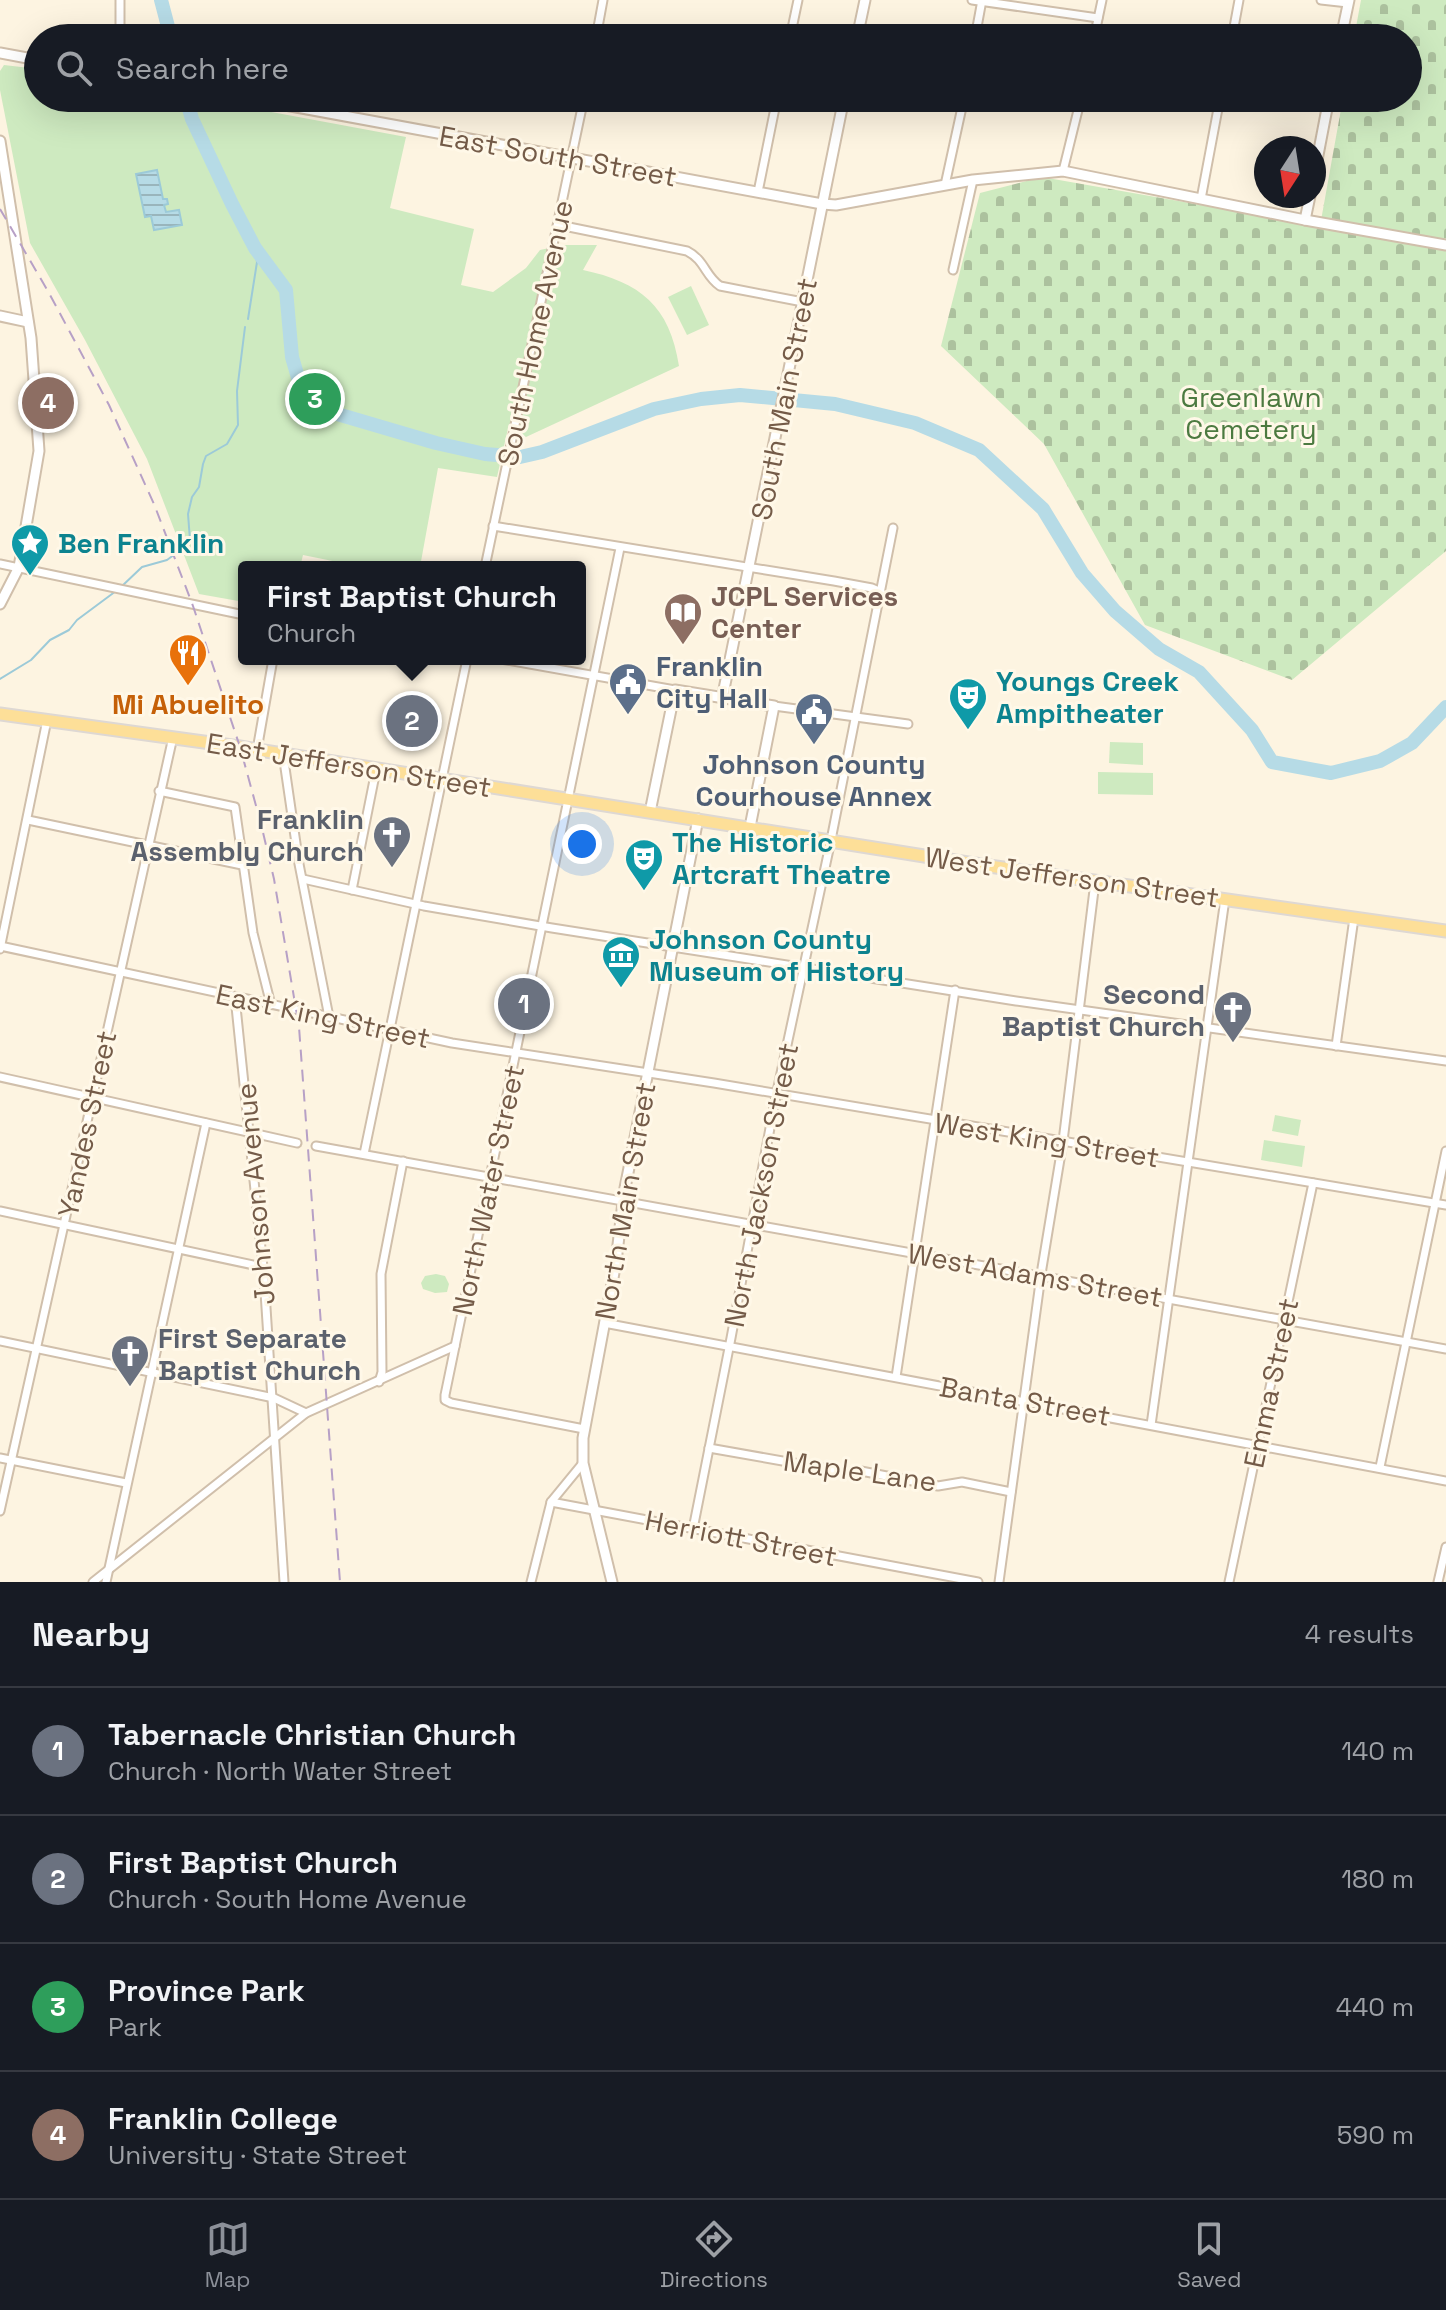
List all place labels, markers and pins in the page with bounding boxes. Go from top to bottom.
pin: 3 [289,369,341,429]
pin: 4 [22,373,74,433]
place icon: Ben Franklin [9,522,51,577]
place label: Ben Franklin [58,525,224,561]
place label: JCPL Services Center [711,578,898,646]
library icon: JCPL Services Center [662,591,704,646]
restaurant icon: Mi Abuelito [167,632,209,687]
place label: Franklin City Hall [656,648,768,716]
public building icon: Franklin City Hall [607,661,649,716]
place label: Youngs Creek Ampitheater [996,663,1179,731]
theatre icon: Youngs Creek Ampitheater [947,676,989,731]
place label: Mi Abuelito [112,686,264,722]
pin: 2 [386,691,438,751]
public building icon: Johnson County Courhouse Annex [793,691,835,746]
place label: Johnson County Courhouse Annex [696,746,932,814]
place label: Franklin Assembly Church [131,801,364,869]
church icon: Franklin Assembly Church [371,814,413,869]
place label: The Historic Artcraft Theatre [672,824,891,892]
theatre icon: The Historic Artcraft Theatre [623,837,665,892]
place label: Johnson County Museum of History [649,921,904,989]
museum icon: Johnson County Museum of History [600,934,642,989]
pin: 1 [498,974,550,1034]
place label: Second Baptist Church [1002,976,1205,1044]
church icon: Second Baptist Church [1212,989,1254,1044]
place label: First Separate Baptist Church [158,1320,361,1388]
church icon: First Separate Baptist Church [109,1333,151,1388]

